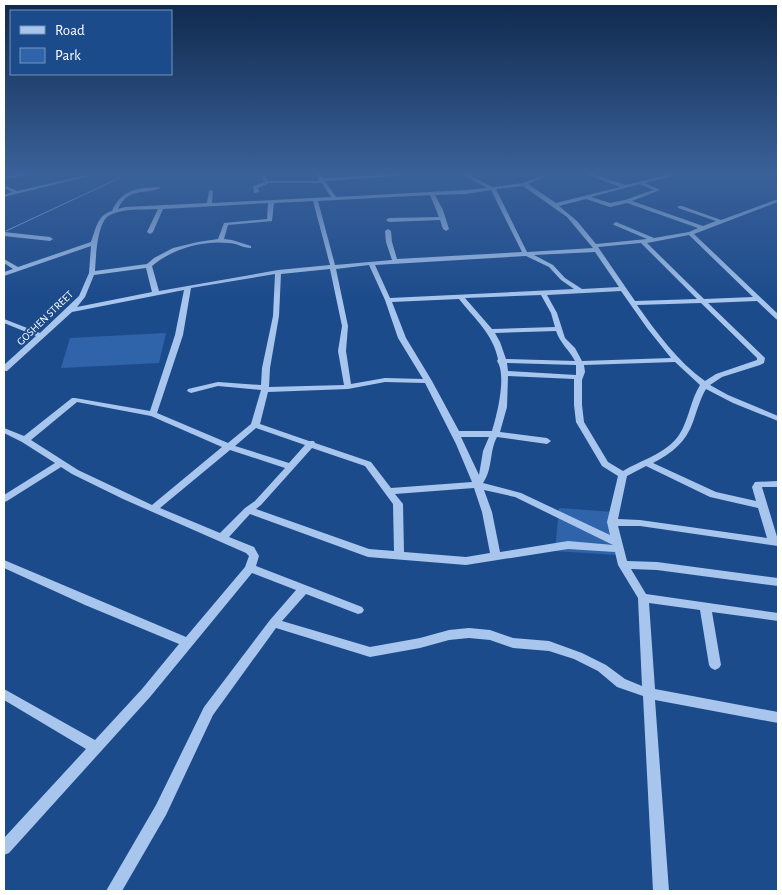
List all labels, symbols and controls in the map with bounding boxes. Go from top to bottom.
legend [10,10,172,75]
text: Road [55,23,85,38]
text: Park [55,48,81,63]
street label: GOSHEN STREET [15,288,76,347]

